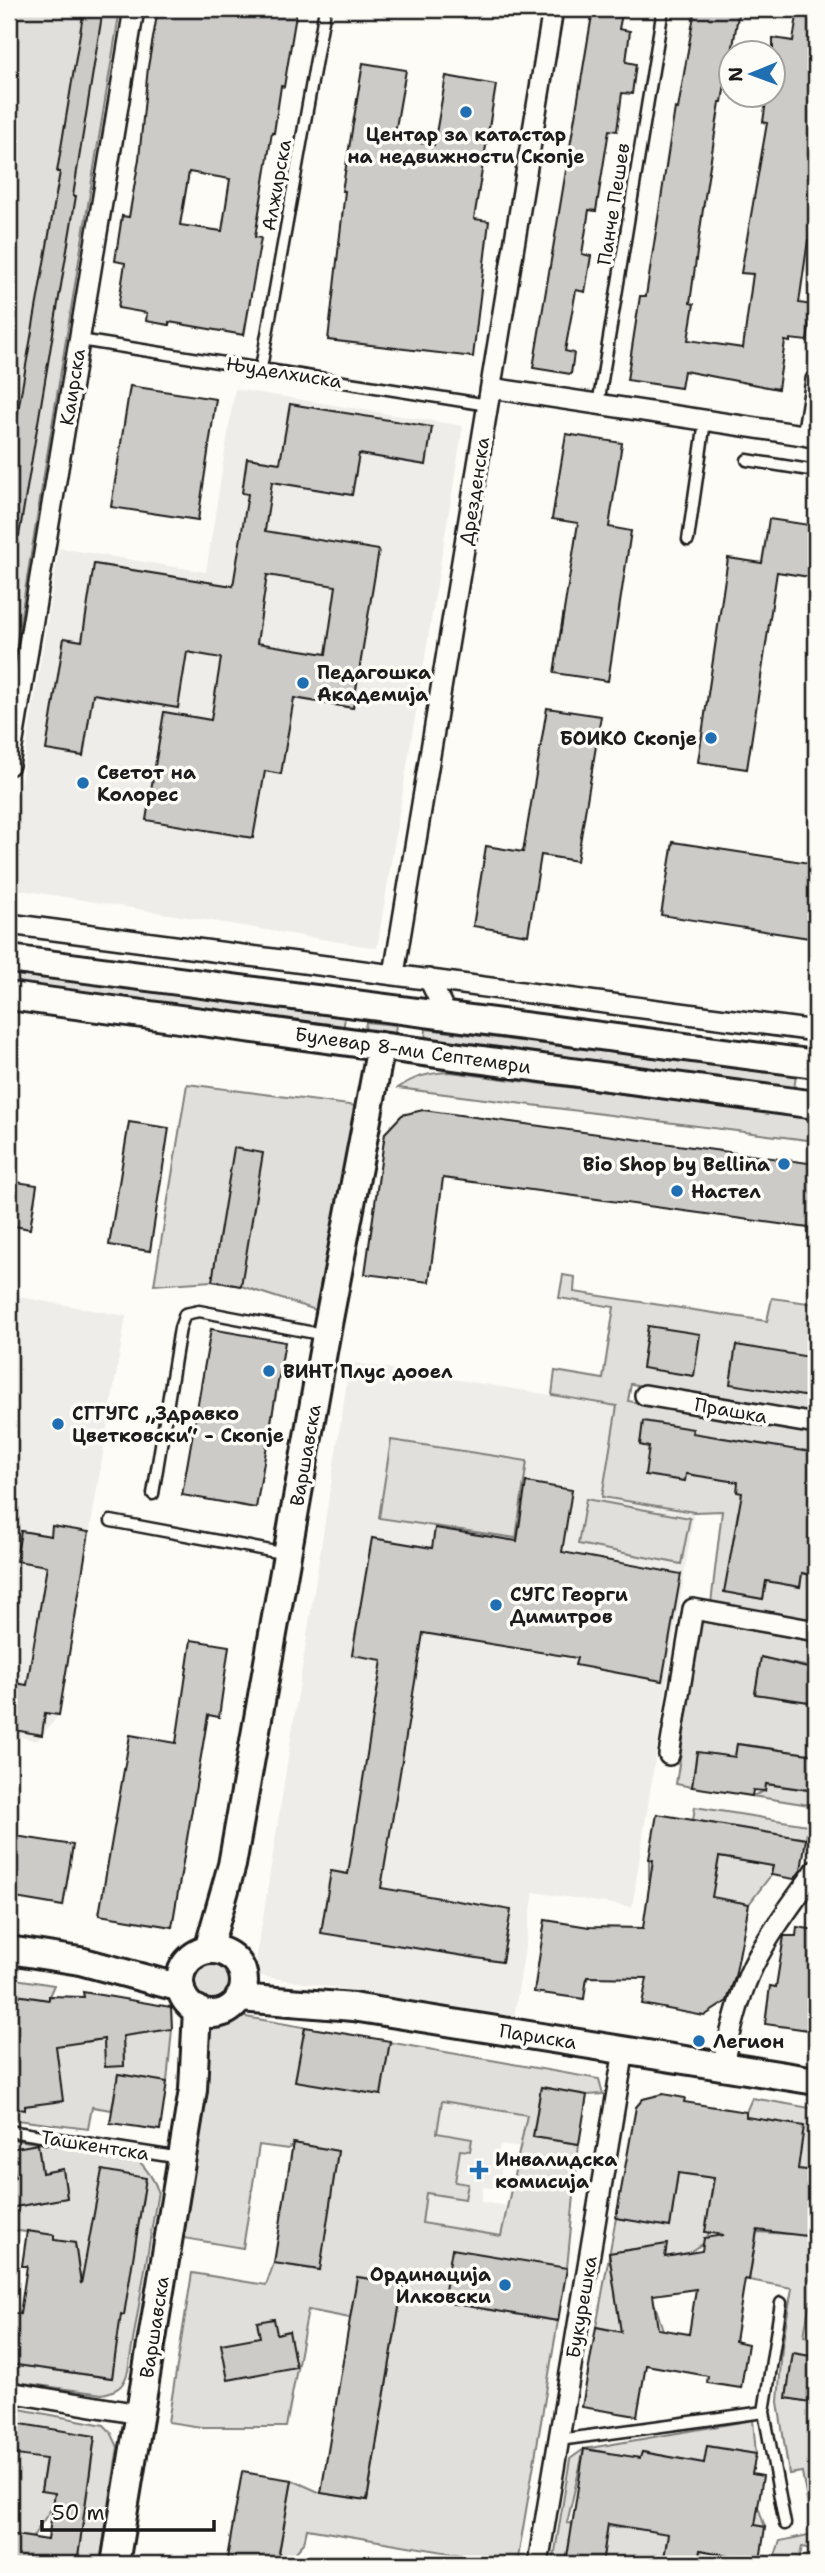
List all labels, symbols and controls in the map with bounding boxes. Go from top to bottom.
north arrow [716,38,786,108]
text: N [723,67,748,82]
marker: Центар за катастар на недвижности Скопје [458,104,474,120]
place label: Центар за катастар на недвижности Скопје [347,122,585,169]
street label: Алжирска [256,137,297,233]
street label: Панче Пешев [591,141,635,267]
street label: Каирска [54,347,91,427]
street label: Њуделхиска [224,351,344,394]
street label: Дрезденска [454,435,495,547]
place label: Педагошка Академија [317,660,431,707]
marker: Педагошка Академија [295,675,311,691]
place label: БОИКО Скопје [560,726,697,751]
marker: БОИКО Скопје [703,730,719,746]
place label: Светот на Колорес [97,760,196,807]
marker: Светот на Колорес [75,775,91,791]
street label: Булевар 8-ми Септември [293,1022,533,1079]
place label: Bio Shop by Bellina [583,1152,770,1177]
marker: Bio Shop by Bellina [776,1156,792,1172]
place label: Настел [691,1179,761,1204]
marker: Настел [669,1183,685,1199]
place label: ВИНТ Плус дооел [283,1359,453,1384]
marker: ВИНТ Плус дооел [261,1363,277,1379]
street label: Прашка [693,1392,769,1429]
place label: СГГУГС „Здравко Цветковски“ - Скопје [72,1401,284,1448]
street label: Варшавска [284,1402,327,1508]
marker: СГГУГС „Здравко Цветковски“ - Скопје [50,1416,66,1432]
place label: СУГС Георги Димитров [510,1582,628,1629]
marker: СУГС Георги Димитров [488,1597,504,1613]
street label: Париска [497,2018,579,2055]
place label: Легион [713,2029,784,2054]
marker: Легион [691,2033,707,2049]
street label: Ташкентска [39,2125,151,2166]
place label: Инвалидска комисија [495,2147,617,2194]
marker: Инвалидска комисија [469,2160,489,2180]
street label: Букурешка [560,2254,603,2360]
place label: Ординација Илковски [370,2262,491,2309]
street label: Варшавска [134,2274,175,2380]
marker: Ординација Илковски [497,2277,513,2293]
scale bar [42,2489,214,2533]
text: 50 m [52,2499,105,2527]

